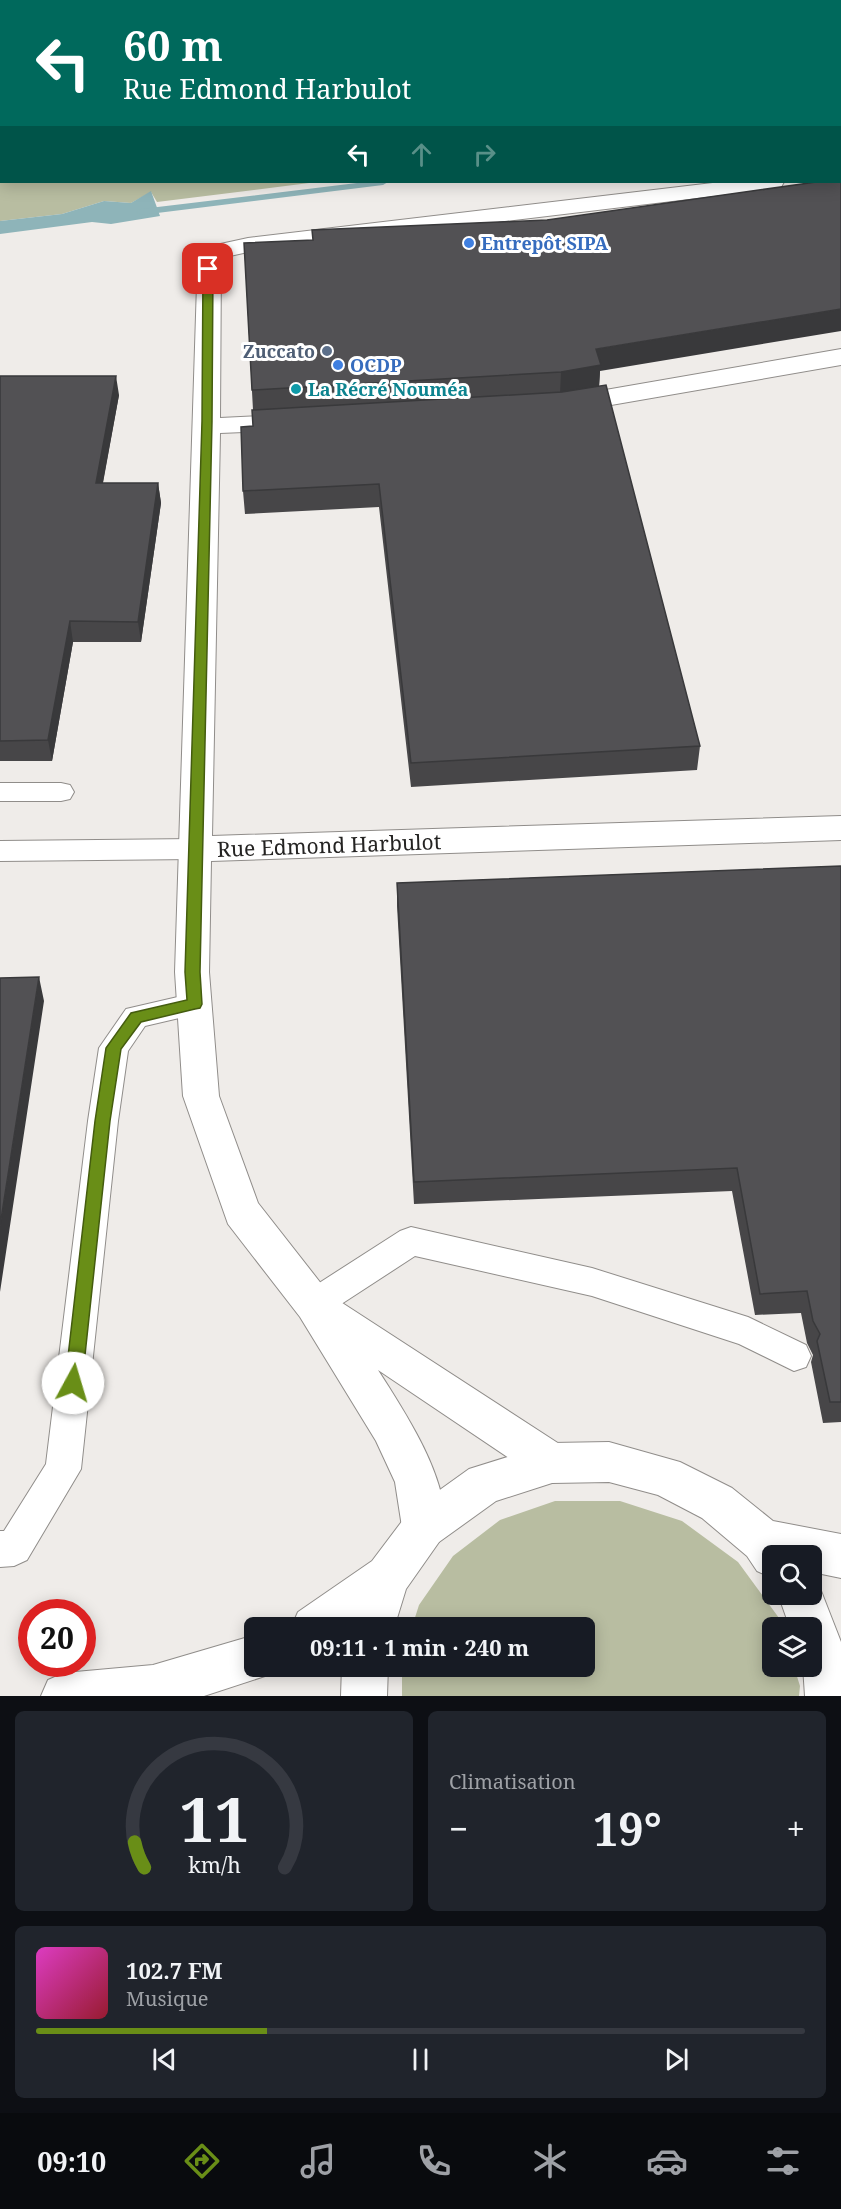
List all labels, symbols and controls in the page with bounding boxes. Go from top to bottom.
text: 60 m [123,16,223,73]
icon: left [24,24,102,102]
text: Rue Edmond Harbulot [123,70,411,107]
icon: left [342,138,375,171]
icon: ahead [405,138,438,171]
icon: right [468,138,501,171]
place label: Entrepôt SIPA [481,231,609,255]
marker: Entrepôt SIPA [462,236,476,250]
pin [182,243,233,294]
icon: arrive [191,252,224,285]
place label: Zuccato [243,339,315,363]
marker: Zuccato [320,344,334,358]
place label: OCDP [350,353,402,377]
marker: OCDP [331,358,345,372]
place label: La Récré Nouméa [308,377,469,401]
marker: La Récré Nouméa [289,382,303,396]
street label: Rue Edmond Harbulot [216,827,442,863]
position arrow [41,1351,105,1415]
map controls [762,1545,822,1677]
button: search [762,1545,822,1605]
speed limit sign: 20 [18,1599,96,1677]
button: layers [762,1617,822,1677]
text: 09:11 · 1 min · 240 m [310,1632,529,1662]
text: Climatisation [449,1768,576,1795]
text: 11 [179,1775,249,1860]
text: 19° [593,1798,662,1859]
text: − [449,1806,468,1851]
text: + [787,1806,805,1851]
text: km/h [188,1850,241,1879]
text: 102.7 FM [126,1955,223,1985]
text: Musique [126,1985,209,2012]
icon: previous [148,2043,181,2076]
icon: pause [404,2043,437,2076]
icon: next [660,2043,693,2076]
icon: directions [181,2140,223,2182]
icon: music [297,2140,339,2182]
icon: phone [413,2140,455,2182]
icon: climate [529,2140,571,2182]
icon: car [646,2140,688,2182]
icon: filters [762,2140,804,2182]
text: 09:10 [37,2143,106,2180]

